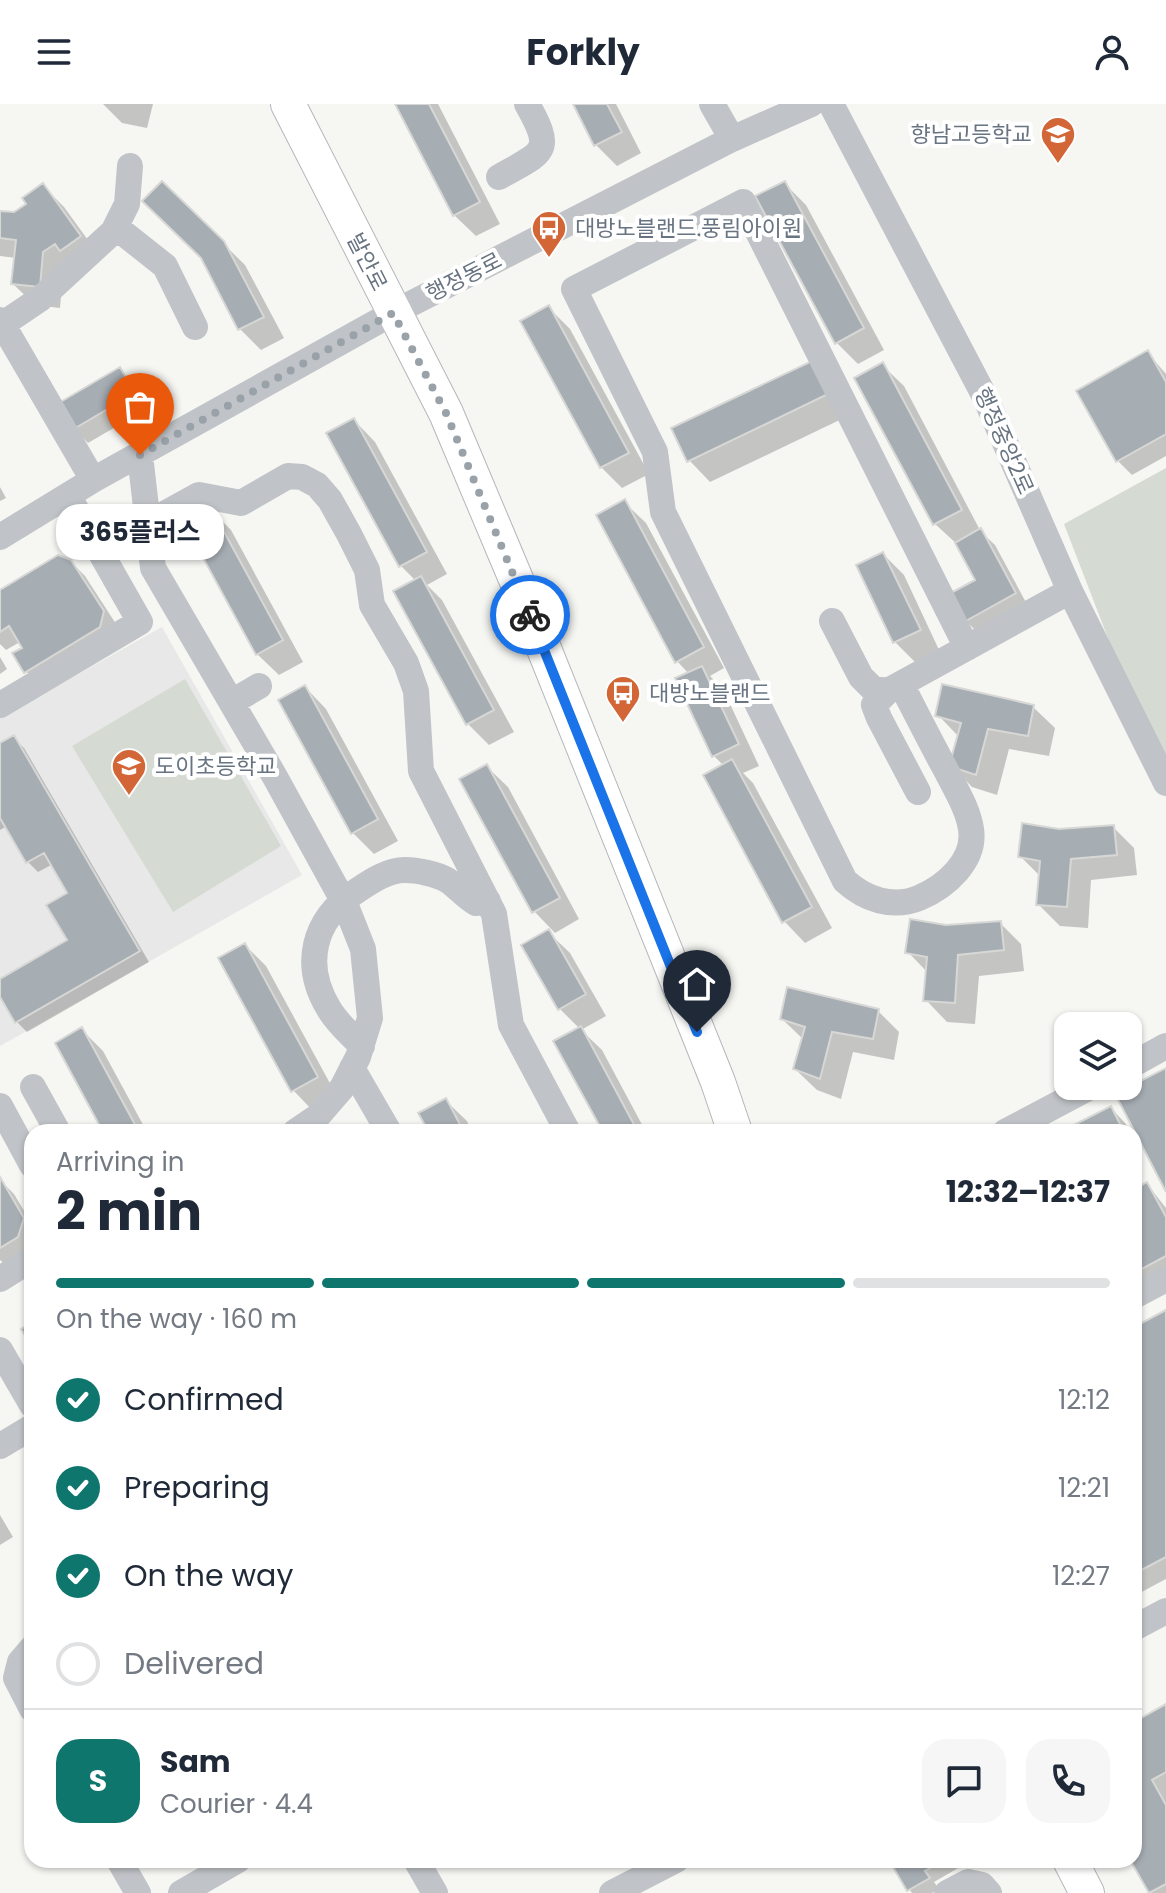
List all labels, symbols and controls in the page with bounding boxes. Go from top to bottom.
text: Forkly [526,27,640,78]
icon: menu [32,30,76,74]
icon: person [1090,30,1134,74]
school or university icon: 향남고등학교 [1039,115,1077,165]
place label: 향남고등학교 [911,119,1032,150]
bus stop icon: 대방노블랜드.풍림아이원 [530,209,568,259]
place label: 대방노블랜드.풍림아이원 [575,213,802,244]
street label: 발안로 [339,228,395,296]
street label: 행정동로 [421,245,507,309]
pin [106,373,174,455]
street label: 행정중앙2로 [967,383,1041,499]
icon: bag [118,385,162,429]
callout: 365플러스 [56,503,224,559]
text: 365플러스 [80,514,200,550]
courier [490,575,570,655]
icon: bike [508,593,552,637]
bus stop icon: 대방노블랜드 [604,674,642,724]
place label: 대방노블랜드 [649,678,770,709]
school or university icon: 도이초등학교 [110,747,148,797]
place label: 도이초등학교 [155,751,276,782]
pin [663,950,731,1032]
icon: home [675,962,719,1006]
map controls [1054,1012,1142,1100]
button: layers [1054,1012,1142,1100]
text: Arriving in [56,1144,185,1180]
text: 12:32–12:37 [946,1170,1110,1213]
text: 2 min [56,1175,202,1248]
text: On the way · 160 m [56,1301,297,1337]
icon: check [56,1378,100,1422]
text: Confirmed [124,1378,284,1421]
text: 12:12 [1058,1382,1110,1418]
icon: check [56,1466,100,1510]
text: Preparing [124,1466,270,1509]
text: 12:21 [1058,1470,1110,1506]
icon: check [56,1554,100,1598]
text: On the way [124,1554,293,1597]
text: 12:27 [1052,1558,1110,1594]
text: Delivered [124,1642,264,1685]
button: chat [922,1739,1006,1823]
button: phone [1026,1739,1110,1823]
text: Sam [160,1740,231,1783]
text: S [89,1759,107,1802]
text: Courier · 4.4 [160,1786,313,1822]

